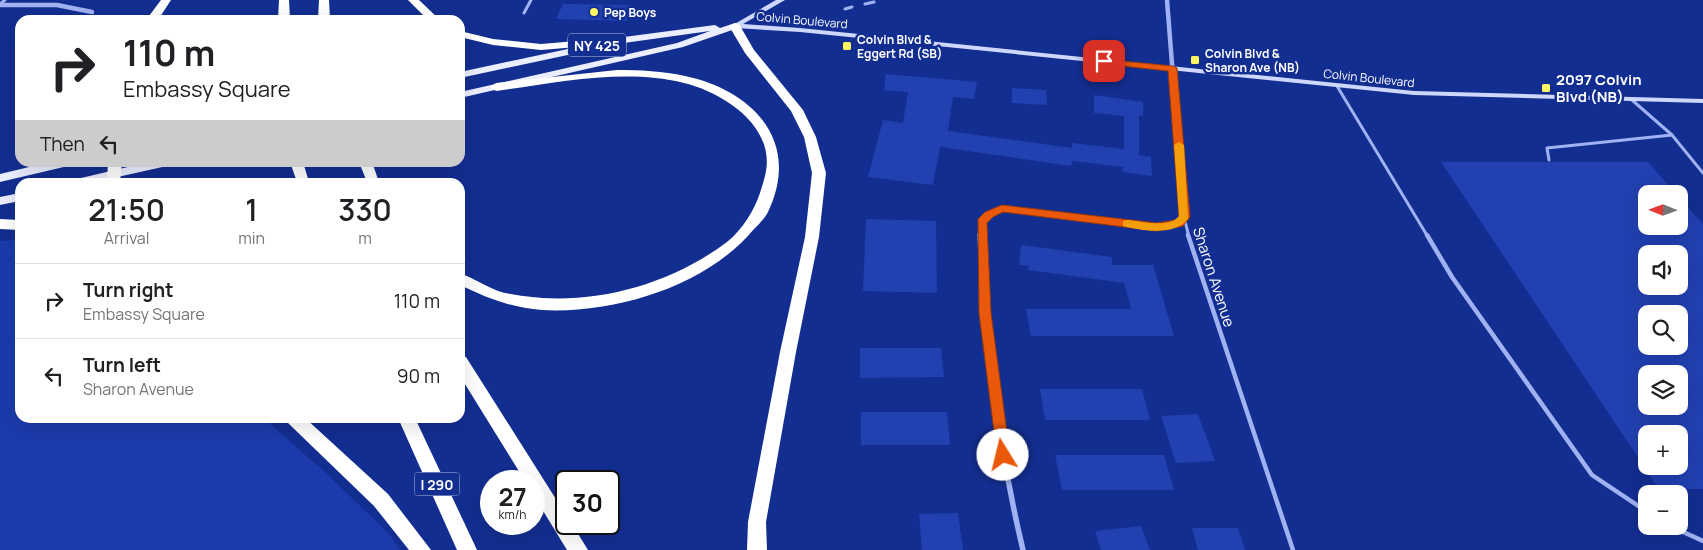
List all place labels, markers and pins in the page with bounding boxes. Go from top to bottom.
place label: Pep Boys [604,4,657,21]
marker: Pep Boys [588,6,600,18]
place label: Colvin Blvd & Eggert Rd (SB) [857,31,942,62]
marker: Colvin Blvd & Eggert Rd (SB) [841,40,853,52]
pin [1083,40,1125,82]
place label: Colvin Blvd & Sharon Ave (NB) [1205,45,1300,76]
marker: Colvin Blvd & Sharon Ave (NB) [1189,54,1201,66]
place label: 2097 Colvin Blvd (NB) [1556,69,1642,107]
marker: 2097 Colvin Blvd (NB) [1540,82,1552,94]

